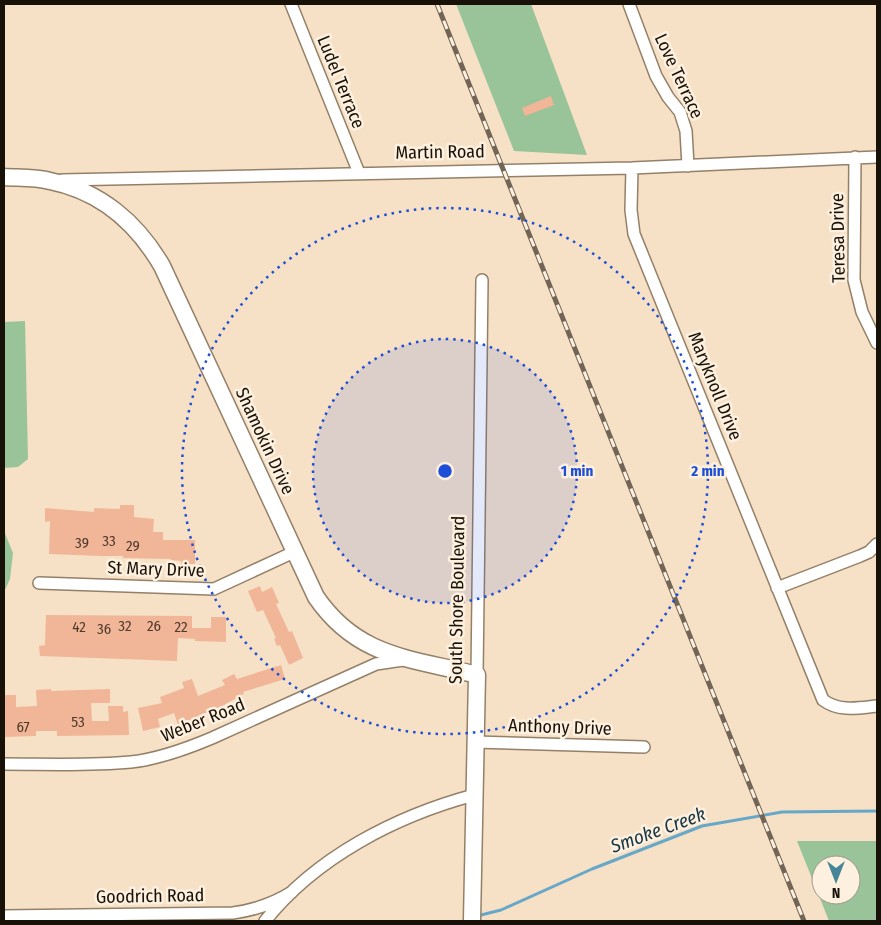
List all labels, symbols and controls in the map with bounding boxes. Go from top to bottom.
street label: Love Terrace [650,30,708,122]
street label: Ludel Terrace [312,32,370,132]
street label: Martin Road [395,140,485,164]
street label: Teresa Drive [826,193,850,283]
street label: Maryknoll Drive [683,329,747,444]
street label: Shamokin Drive [231,384,299,498]
centre of rings [436,462,454,480]
text: 1 min [561,462,593,480]
text: 2 min [690,462,725,480]
street label: South Shore Boulevard [445,516,469,684]
house number: 33 [102,532,116,550]
house number: 39 [75,534,89,552]
house number: 29 [126,537,140,555]
street label: St Mary Drive [107,556,205,582]
house number: 32 [118,617,132,635]
house number: 26 [147,617,161,635]
house number: 42 [72,618,86,636]
house number: 22 [174,618,188,636]
house number: 36 [97,620,111,638]
street label: Weber Road [158,693,248,747]
house number: 53 [71,713,85,731]
street label: Anthony Drive [508,714,612,740]
house number: 67 [16,718,30,736]
water label: Smoke Creek [607,802,709,858]
north arrow [811,855,861,905]
street label: Goodrich Road [96,884,204,908]
text: N [832,884,840,901]

